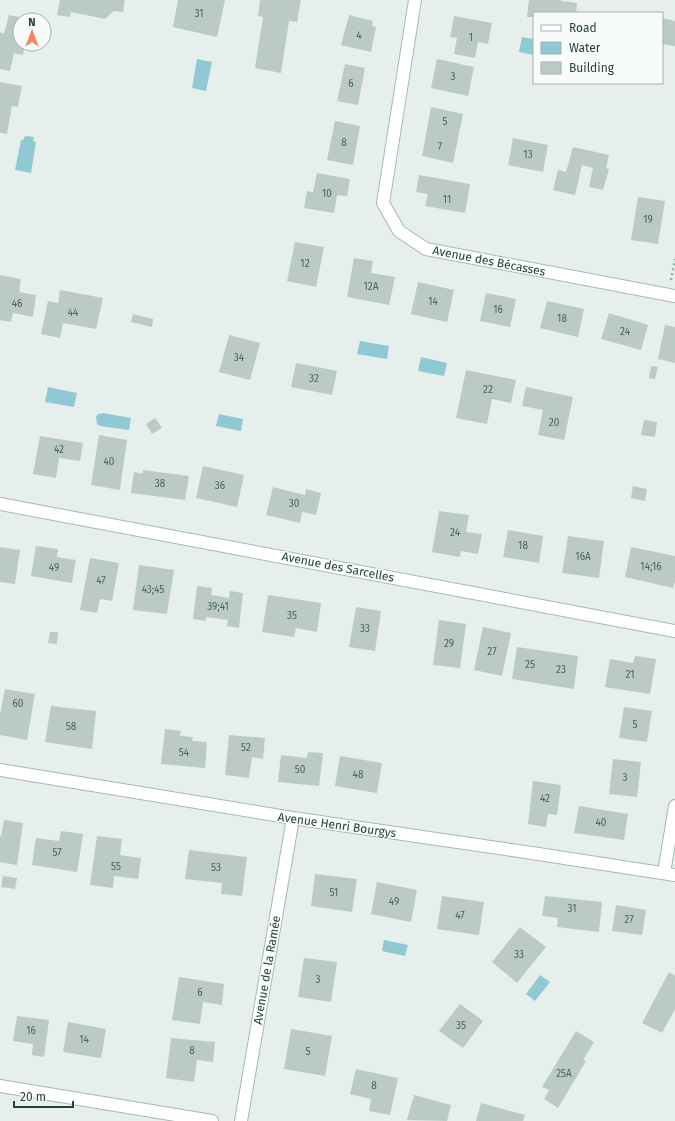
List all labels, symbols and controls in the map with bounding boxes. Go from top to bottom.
house number: 31 [194,8,204,20]
north arrow [12,12,52,52]
legend [533,12,663,84]
text: N [28,16,36,29]
text: Road [569,21,597,35]
house number: 4 [356,30,362,42]
house number: 1 [469,32,473,44]
text: Water [569,41,601,55]
text: Building [569,61,615,75]
house number: 3 [451,71,456,83]
house number: 6 [348,78,354,90]
house number: 5 [442,116,448,128]
house number: 8 [341,137,347,149]
house number: 7 [438,141,443,153]
house number: 13 [523,149,533,161]
house number: 10 [322,188,332,200]
house number: 11 [443,194,451,206]
house number: 19 [643,214,653,226]
street label: Avenue des Bécasses [431,243,547,279]
house number: 12 [300,258,310,270]
house number: 12A [363,281,379,293]
house number: 14 [428,296,439,308]
house number: 46 [12,298,22,310]
house number: 16 [493,304,503,316]
house number: 44 [68,307,79,319]
house number: 18 [557,313,567,325]
house number: 24 [620,326,631,338]
house number: 34 [234,352,245,364]
house number: 32 [309,373,319,385]
house number: 22 [483,384,493,396]
house number: 20 [549,417,560,429]
house number: 42 [54,444,64,456]
house number: 40 [104,456,115,468]
house number: 38 [155,478,166,490]
house number: 36 [215,480,225,492]
house number: 30 [289,498,300,510]
house number: 24 [450,527,461,539]
house number: 18 [518,540,528,552]
street label: Avenue des Sarcelles [281,549,396,585]
house number: 16A [575,551,591,563]
house number: 14;16 [640,561,662,573]
house number: 49 [49,562,59,574]
house number: 47 [96,575,106,587]
house number: 43;45 [142,584,164,596]
house number: 39;41 [207,601,229,613]
house number: 35 [287,610,297,622]
house number: 33 [360,623,370,635]
house number: 29 [444,638,454,650]
house number: 27 [487,646,497,658]
house number: 25 [525,659,535,671]
house number: 23 [556,664,566,676]
house number: 21 [625,669,635,681]
house number: 60 [13,698,24,710]
house number: 5 [632,719,638,731]
house number: 58 [66,721,77,733]
house number: 52 [241,742,251,754]
house number: 54 [179,747,190,759]
house number: 50 [295,764,306,776]
house number: 48 [353,769,364,781]
house number: 3 [623,772,628,784]
house number: 42 [540,793,550,805]
street label: Avenue Henri Bourgys [277,810,397,840]
house number: 40 [596,817,607,829]
house number: 57 [52,847,62,859]
house number: 55 [111,861,121,873]
house number: 53 [211,862,221,874]
house number: 51 [330,887,338,899]
house number: 49 [389,896,399,908]
house number: 31 [567,903,577,915]
house number: 47 [455,910,465,922]
house number: 27 [624,914,634,926]
street label: Avenue de la Ramée [251,915,283,1025]
house number: 33 [514,949,524,961]
house number: 3 [316,974,321,986]
house number: 6 [197,987,203,999]
house number: 35 [456,1020,466,1032]
house number: 16 [26,1025,36,1037]
house number: 14 [79,1034,90,1046]
house number: 8 [189,1045,195,1057]
house number: 5 [305,1046,311,1058]
house number: 25A [556,1068,572,1080]
house number: 8 [371,1080,377,1092]
scale bar [14,1083,73,1109]
text: 20 m [20,1090,46,1104]

